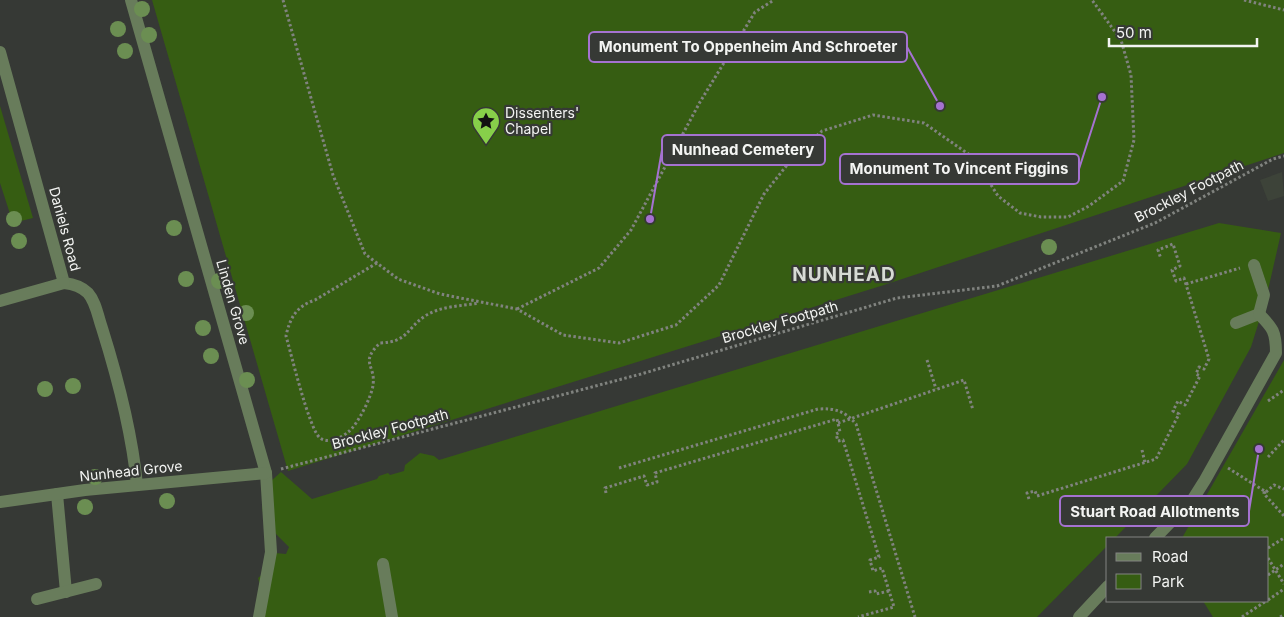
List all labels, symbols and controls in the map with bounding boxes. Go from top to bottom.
scale bar [1109,15,1256,47]
text: 50 m [1116,23,1152,42]
callout: Monument To Oppenheim And Schroeter [589,32,907,62]
text: Monument To Oppenheim And Schroeter [599,37,897,56]
place label: Dissenters' Chapel [505,104,579,137]
place icon: Dissenters' Chapel [471,106,501,145]
callout: Nunhead Cemetery [662,135,825,165]
text: Nunhead Cemetery [672,140,814,159]
callout: Monument To Vincent Figgins [840,154,1079,184]
street label: Brockley Footpath [1132,156,1246,225]
text: Monument To Vincent Figgins [850,159,1068,178]
street label: Daniels Road [46,185,85,273]
street label: Linden Grove [213,257,254,346]
district label: NUNHEAD [792,263,896,286]
street label: Brockley Footpath [720,297,840,346]
street label: Brockley Footpath [330,405,450,452]
street label: Nunhead Grove [79,457,183,484]
callout: Stuart Road Allotments [1060,496,1249,526]
text: Stuart Road Allotments [1070,502,1240,521]
legend [1106,537,1269,602]
text: Road [1152,547,1188,566]
text: Park [1152,572,1185,591]

